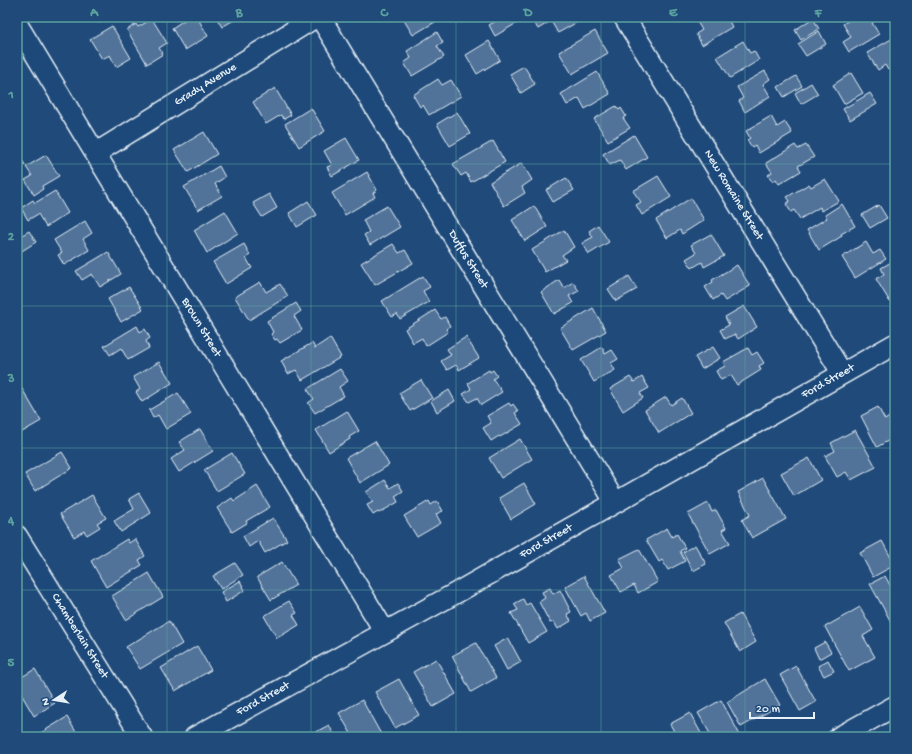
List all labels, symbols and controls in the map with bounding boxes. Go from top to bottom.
text: A [89,6,99,21]
text: B [235,6,244,21]
text: C [379,6,389,21]
text: D [523,6,533,21]
text: E [669,6,678,21]
text: F [814,6,823,21]
street label: Grady Avenue [172,60,240,110]
text: 1 [7,88,14,103]
street label: New Romaine Street [700,148,767,244]
street label: Duffus Street [444,227,491,292]
text: 2 [8,230,15,245]
street label: Brown Street [177,295,225,361]
street label: Ford Street [798,361,858,403]
text: 3 [7,372,15,387]
text: 4 [7,514,15,529]
street label: Ford Street [517,521,576,563]
street label: Chamberlain Street [48,591,112,682]
text: 5 [8,656,15,671]
street label: Ford Street [233,679,293,720]
north arrow [34,680,74,720]
scale bar [750,694,814,720]
text: N [40,697,53,706]
text: 20 m [756,703,781,717]

